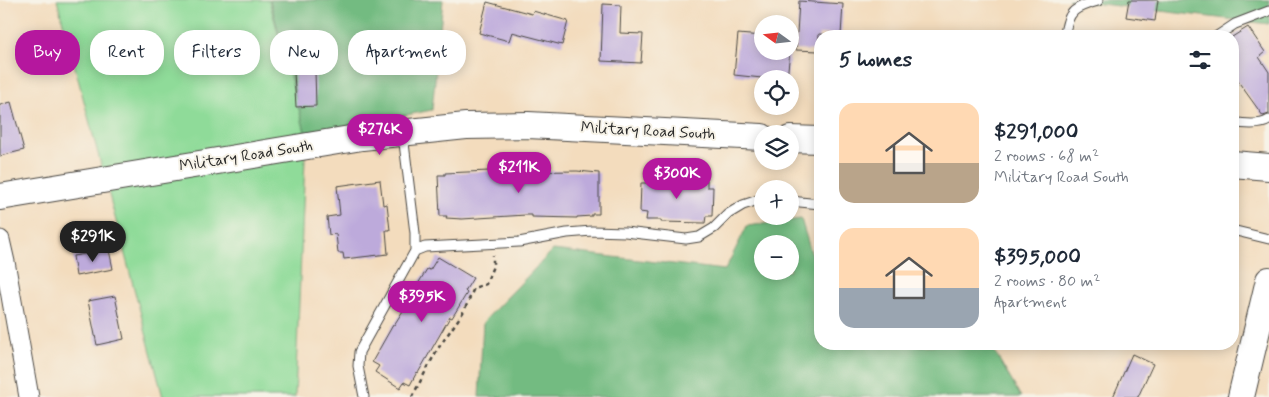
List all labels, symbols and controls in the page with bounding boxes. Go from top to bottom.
north arrow [754,15,799,60]
map controls [754,15,799,280]
chip: Buy [15,30,80,75]
chip: Rent [90,30,164,75]
chip: Filters [174,30,260,75]
chip: New [270,30,338,75]
chip: Apartment [348,30,466,75]
text: 5 homes [839,46,912,74]
icon: filters [1186,46,1214,74]
button: locate [754,70,799,115]
pin: $276K [345,114,415,156]
street label: Military Road South [580,117,716,145]
text: $291,000 [994,118,1078,146]
text: $276K [358,119,402,140]
icon: home [879,123,939,183]
button: layers [754,125,799,170]
street label: Military Road South [178,135,314,177]
text: 2 rooms · 68 m² [994,146,1099,167]
pin: $211K [484,152,554,194]
text: $211K [498,157,540,178]
pin: $300K [642,158,712,200]
text: $300K [654,163,700,184]
text: Military Road South [994,167,1129,188]
button: + [754,180,799,225]
pin: $291K [58,220,128,263]
text: $291K [71,226,115,247]
button: − [754,235,799,280]
text: $395,000 [994,243,1081,271]
icon: home [879,248,939,308]
text: 2 rooms · 80 m² [994,271,1100,292]
pin: $395K [387,280,457,323]
text: $395K [399,286,445,307]
text: Apartment [994,292,1067,313]

